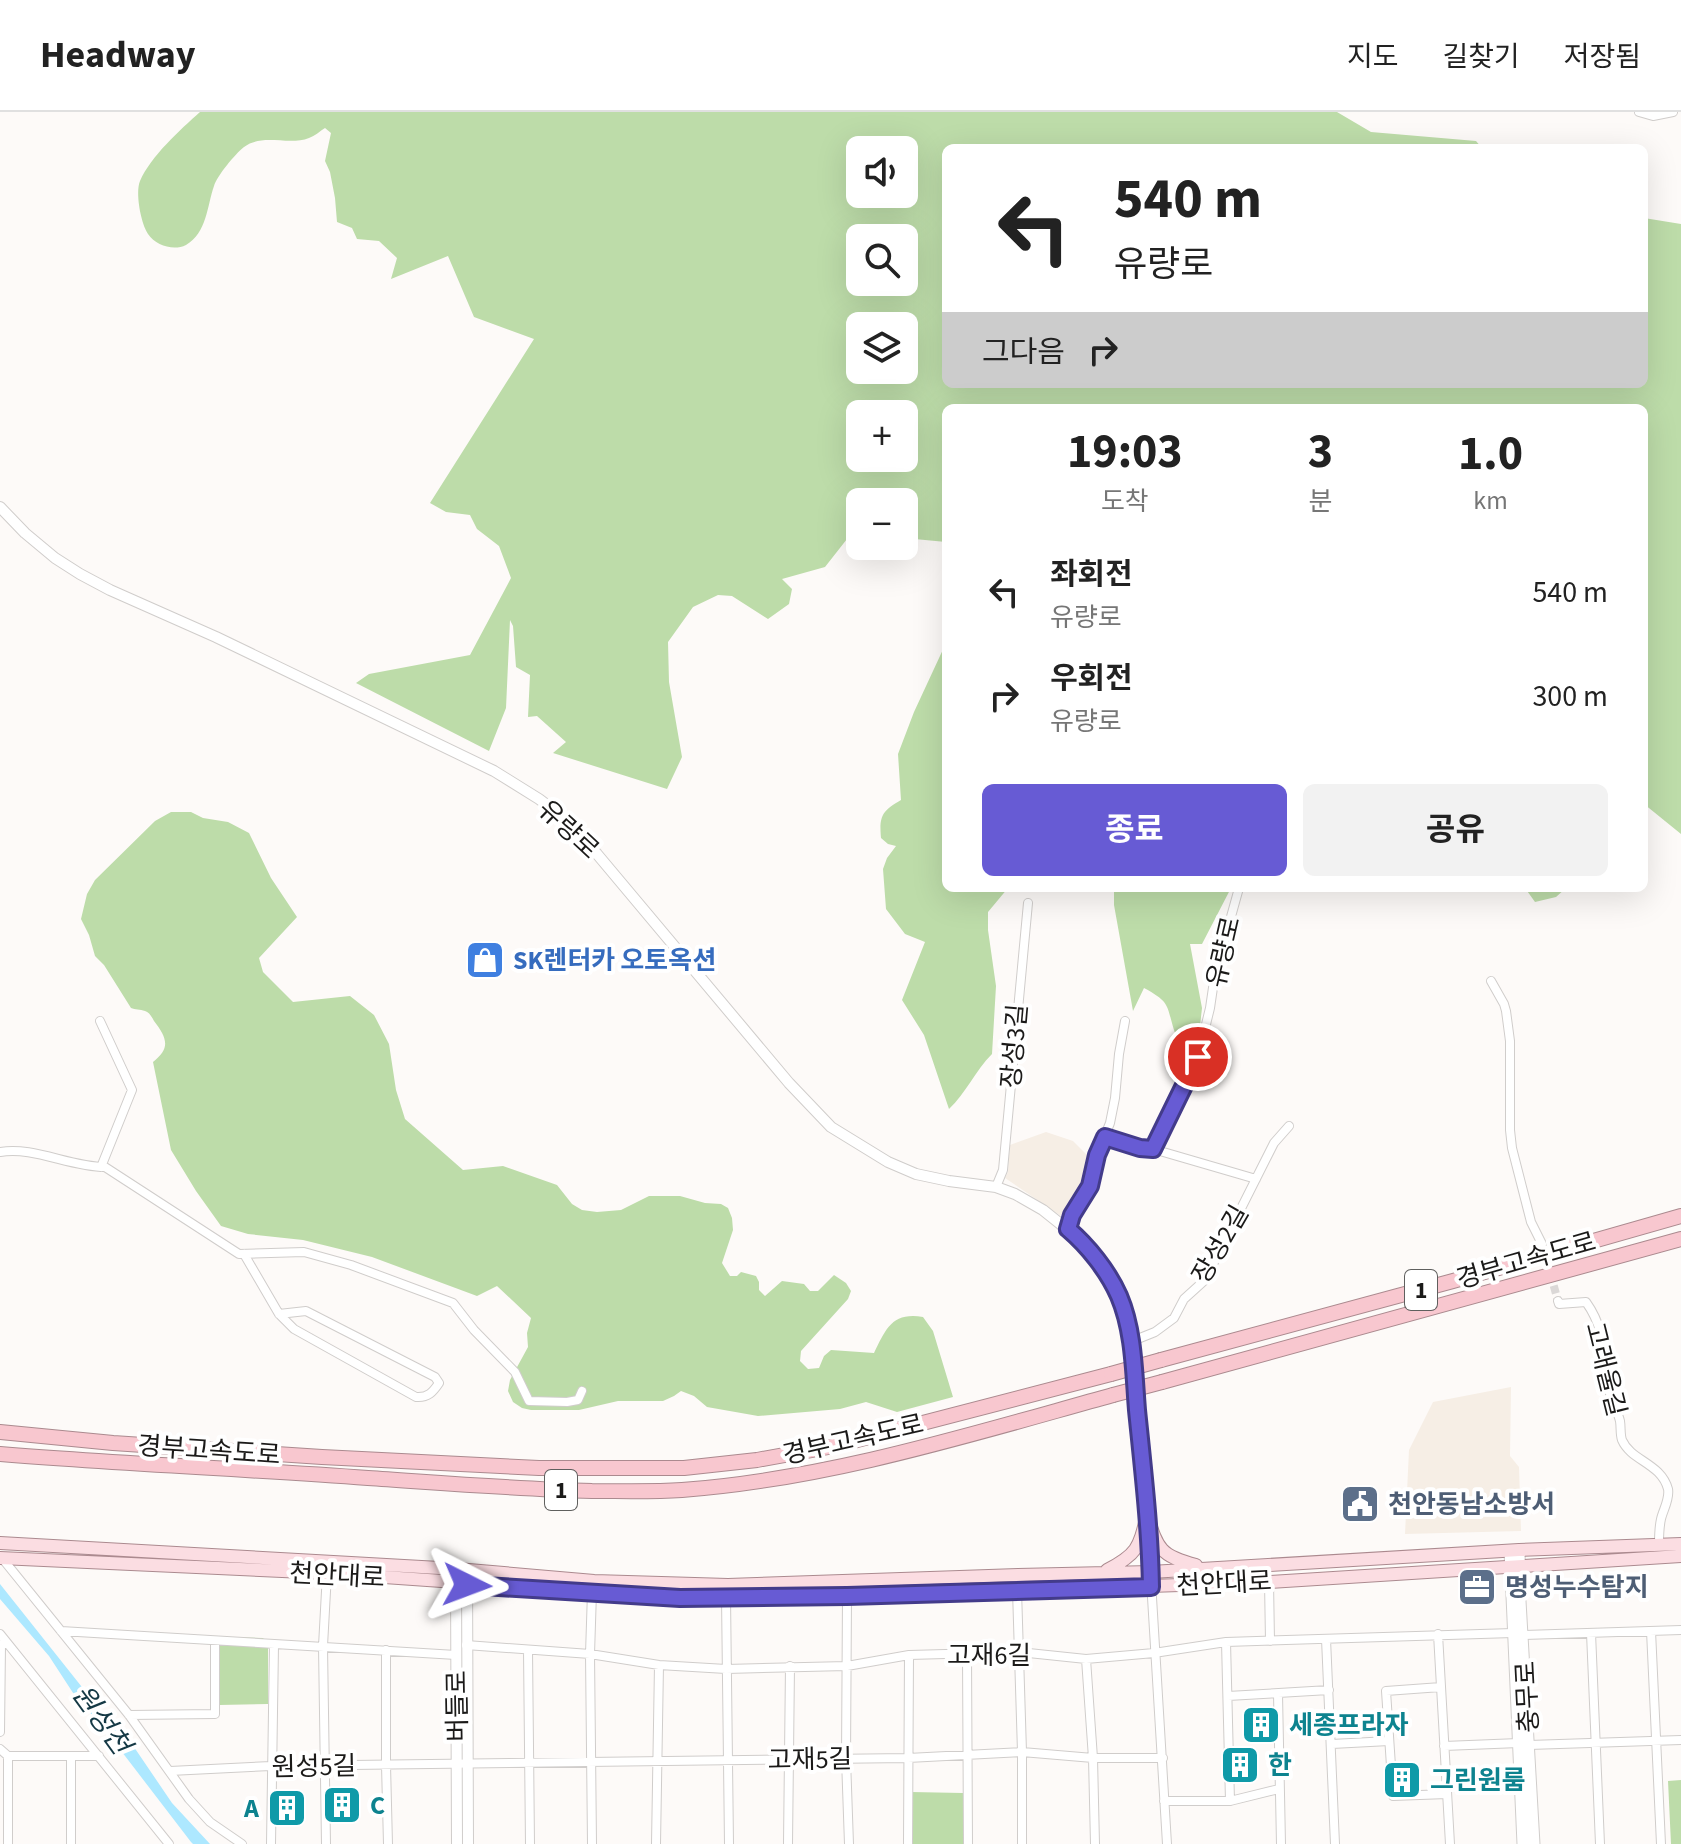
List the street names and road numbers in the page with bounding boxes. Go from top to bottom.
street label: 유량로 [530,791,608,867]
street label: 유량로 [1197,913,1250,991]
street label: 장성3길 [992,1002,1037,1090]
street label: 장성2길 [1183,1198,1258,1290]
street label: 경부고속도로 [1452,1223,1600,1298]
road number: 1 [1405,1270,1437,1310]
street label: 고래울길 [1576,1318,1635,1420]
street label: 경부고속도로 [779,1405,927,1474]
street label: 경부고속도로 [136,1427,282,1474]
road number: 1 [545,1470,577,1510]
street label: 천안대로 [288,1555,386,1596]
street label: 천안대로 [1175,1563,1273,1604]
street label: 고재6길 [947,1637,1031,1674]
street label: 충무로 [1507,1660,1548,1734]
street label: 버들로 [438,1670,477,1742]
street label: 고재5길 [767,1740,853,1779]
street label: 원성5길 [271,1747,357,1786]

